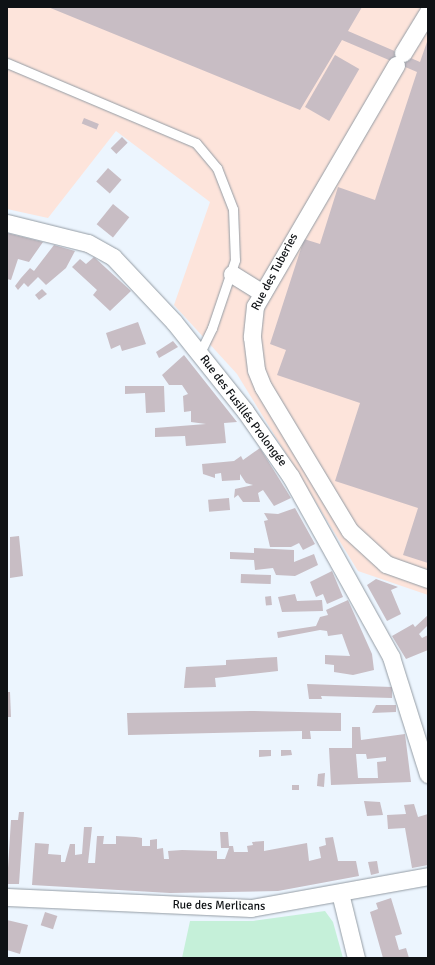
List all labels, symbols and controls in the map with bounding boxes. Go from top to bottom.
street label: Rue des Tuberies [249,231,301,313]
street label: Rue des Fusillés Prolongée [196,352,290,470]
street label: Rue des Merlicans [173,898,265,914]

